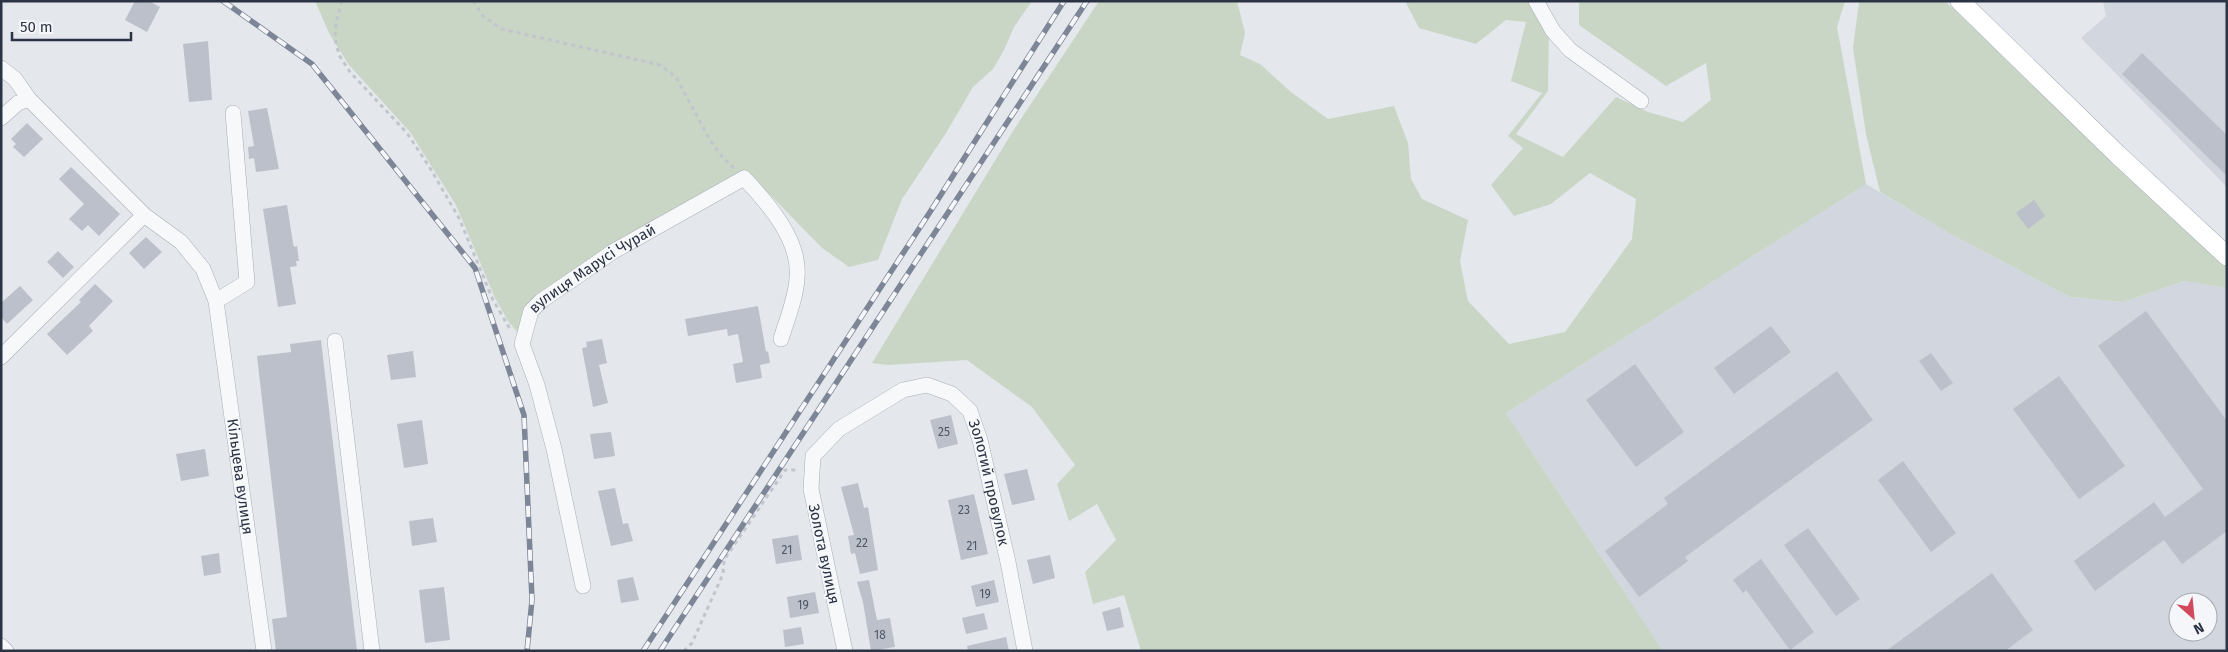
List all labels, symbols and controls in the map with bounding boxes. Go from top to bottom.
scale bar [12,10,131,42]
text: 50 m [20,18,53,36]
street label: вулиця Марусі Чурай [525,220,659,317]
street label: Кільцева вулиця [223,417,257,536]
street label: Золотий провулок [965,417,1013,548]
house number: 25 [938,425,950,439]
street label: Золота вулиця [805,502,843,606]
house number: 23 [958,503,970,517]
house number: 22 [856,536,868,550]
house number: 21 [967,539,977,553]
house number: 21 [782,543,792,557]
house number: 19 [979,587,991,601]
north arrow [2168,592,2218,642]
house number: 19 [797,598,809,612]
text: N [2191,618,2207,638]
house number: 18 [874,628,886,642]

